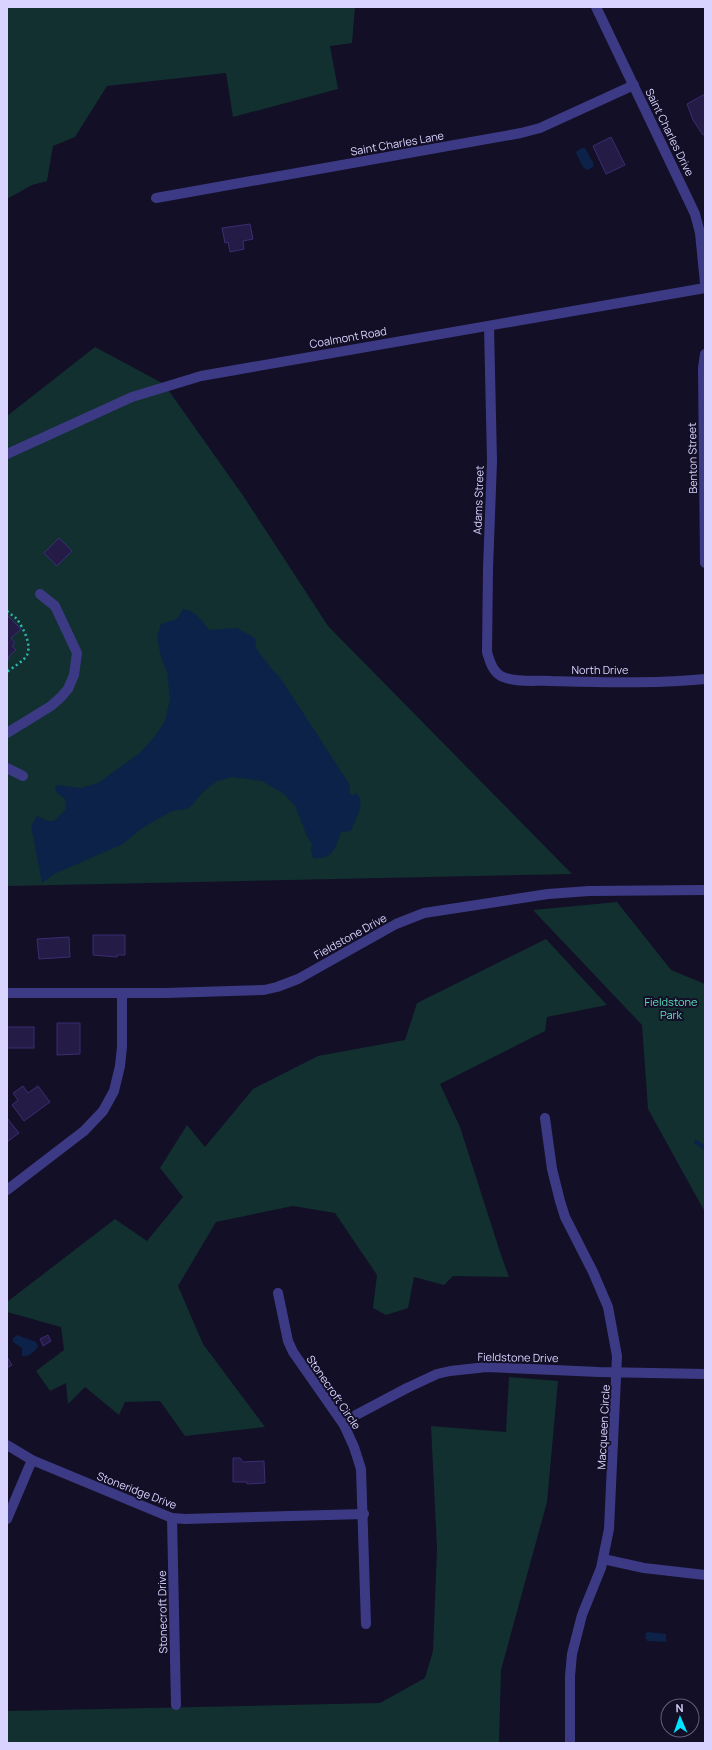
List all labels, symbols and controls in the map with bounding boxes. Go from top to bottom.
street label: Saint Charles Drive [642,86,698,179]
street label: Saint Charles Lane [349,127,445,159]
street label: Coalmont Road [308,323,388,351]
street label: Benton Street [684,422,700,494]
street label: Adams Street [469,465,487,535]
street label: North Drive [572,662,629,677]
street label: Fieldstone Drive [311,910,390,962]
park label: Fieldstone Park [644,994,698,1022]
street label: Fieldstone Drive [477,1349,559,1365]
street label: Stonecroft Circle [304,1352,365,1433]
street label: Macqueen Circle [593,1384,613,1470]
street label: Stoneridge Drive [95,1468,180,1512]
street label: Stonecroft Drive [154,1570,170,1654]
north arrow [660,1698,700,1738]
text: N [675,1700,684,1715]

